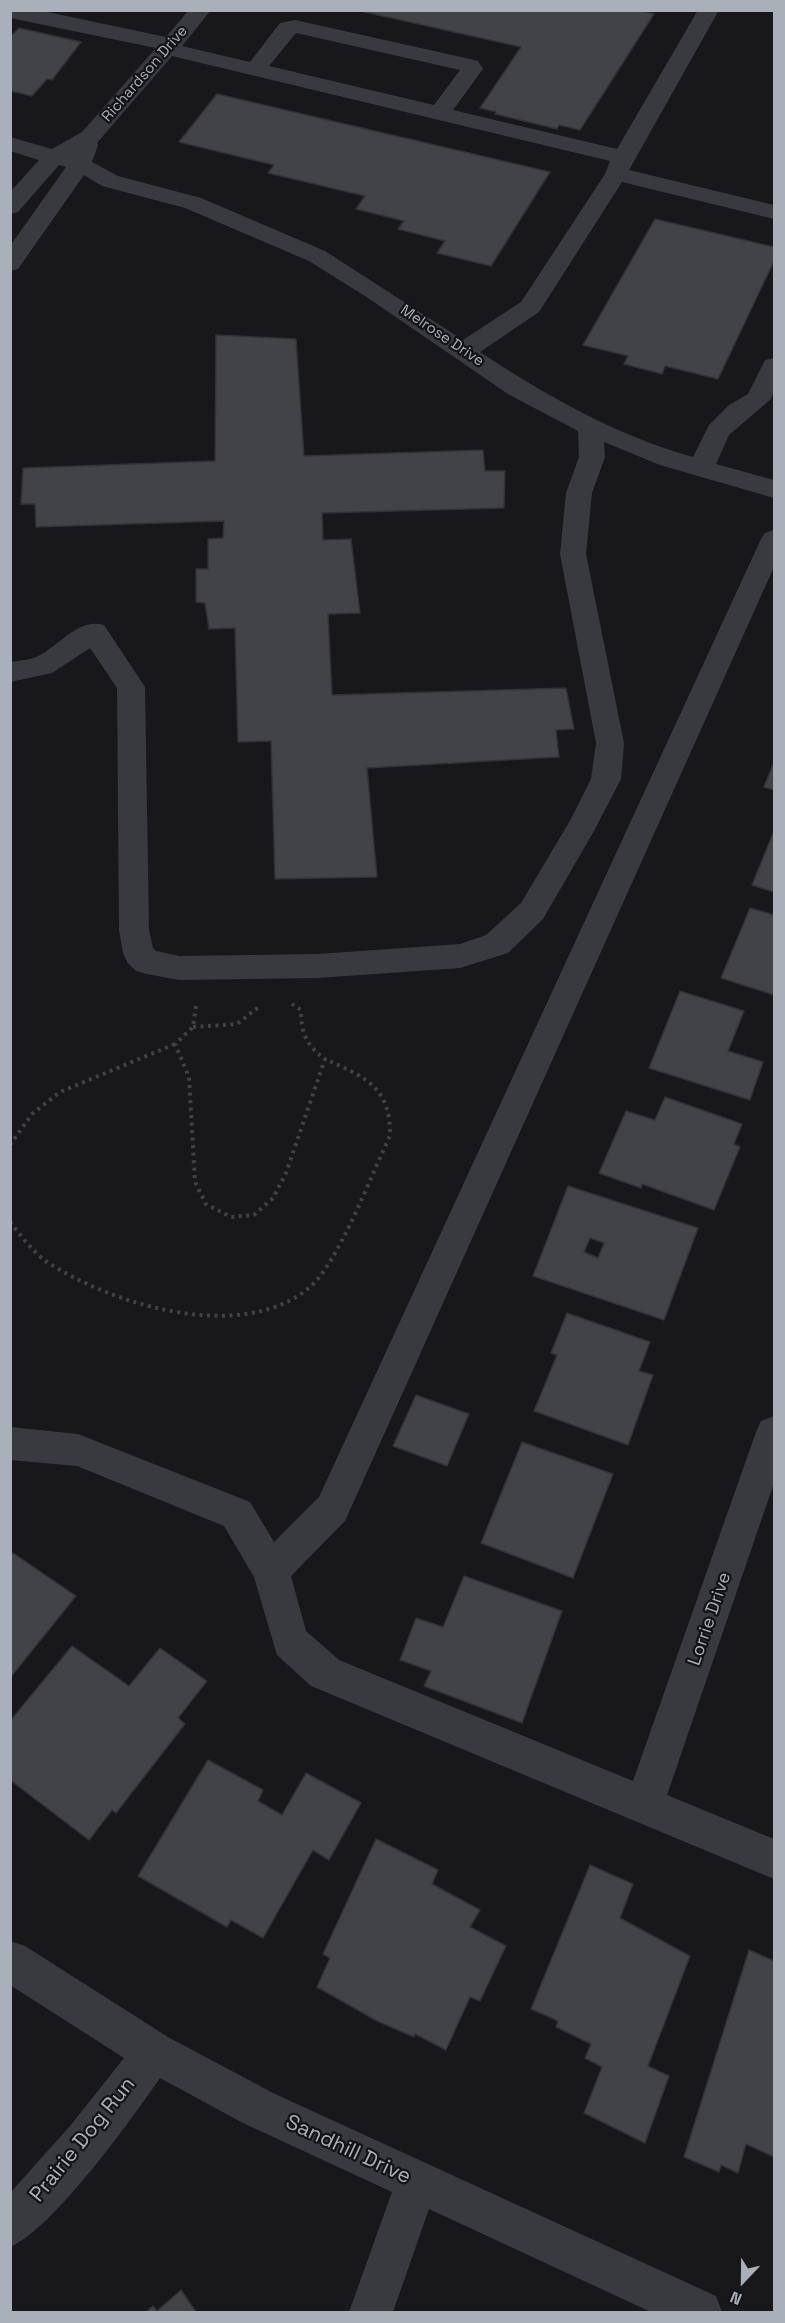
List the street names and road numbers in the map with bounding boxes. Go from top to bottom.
street label: Richardson Drive [98,22,192,126]
street label: Melrose Drive [397,301,487,371]
street label: Lorrie Drive [684,1569,736,1669]
street label: Prairie Dog Run [25,2073,141,2207]
street label: Sandhill Drive [281,2110,415,2190]

